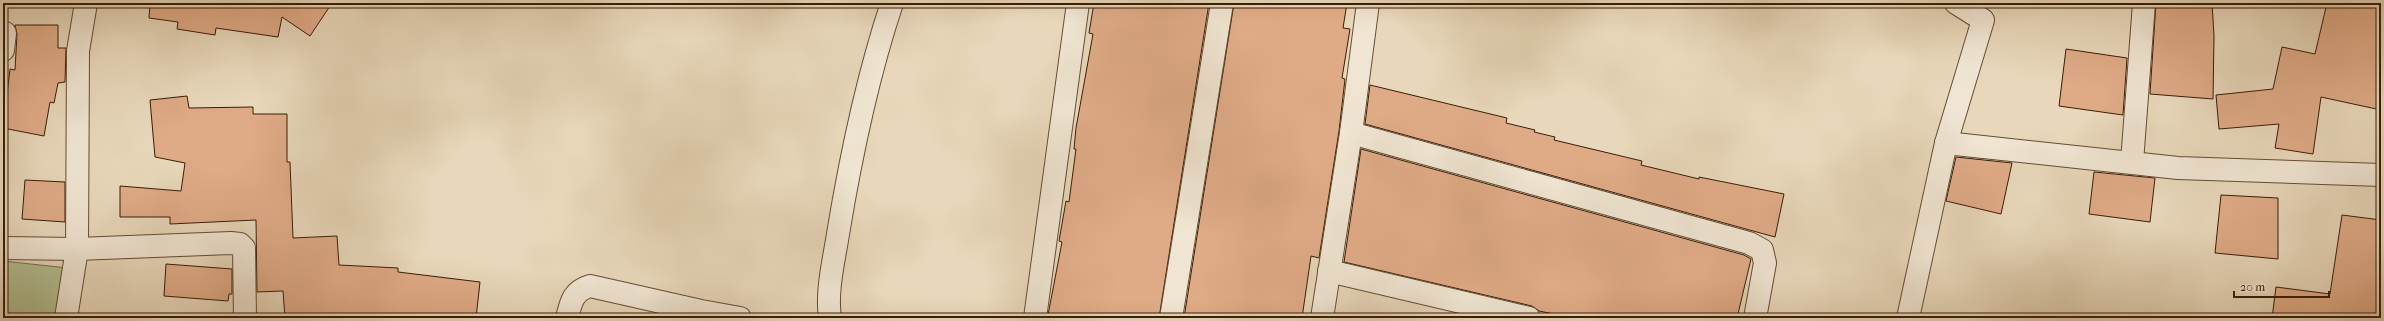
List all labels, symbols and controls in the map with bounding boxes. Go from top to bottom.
scale bar [2234,273,2329,299]
text: 20 m [2240,280,2265,294]

